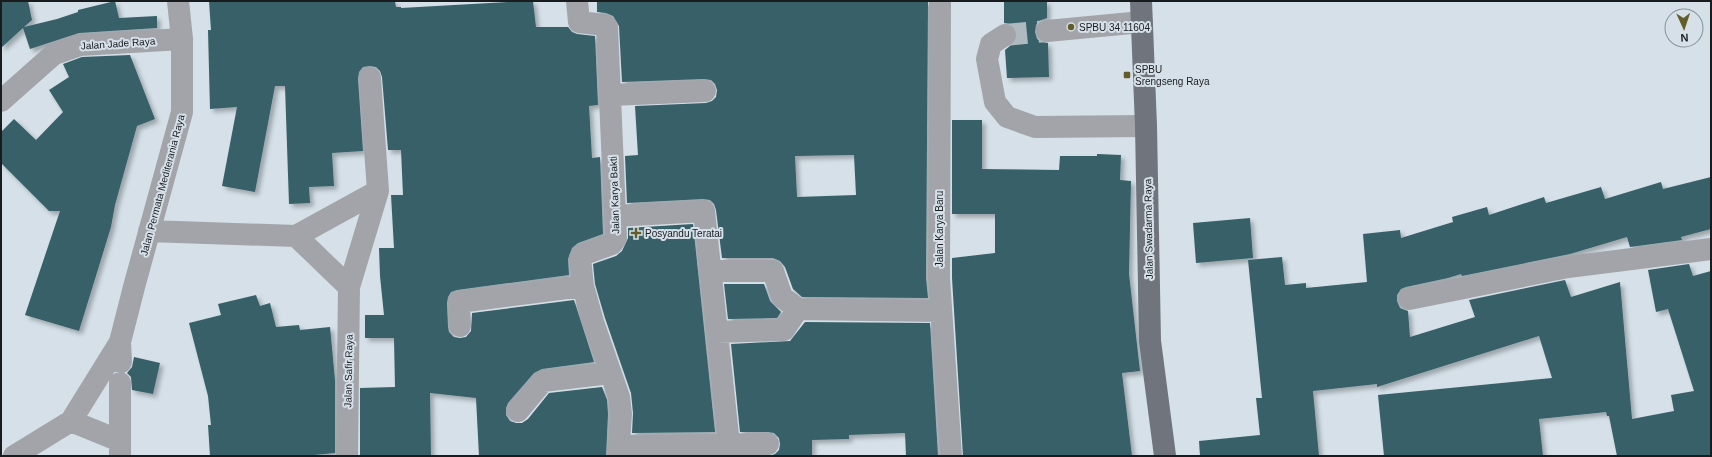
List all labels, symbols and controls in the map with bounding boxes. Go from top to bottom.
north arrow [1664,8,1704,48]
marker: SPBU 34 11604 [1066,22,1076,32]
place label: SPBU 34 11604 [1079,22,1150,33]
text: N [1680,32,1689,44]
street label: Jalan Jade Raya [80,35,156,52]
place label: SPBU Srengseng Raya [1135,64,1210,87]
marker: SPBU Srengseng Raya [1122,70,1132,80]
street label: Jalan Permata Mediterania Raya [138,113,187,257]
street label: Jalan Karya Bakti [608,156,621,234]
street label: Jalan Swadarma Raya [1142,178,1155,279]
street label: Jalan Karya Baru [934,191,945,267]
marker: Posyandu Teratai [630,227,642,239]
place label: Posyandu Teratai [645,228,722,239]
street label: Jalan Safir Raya [342,334,355,408]

